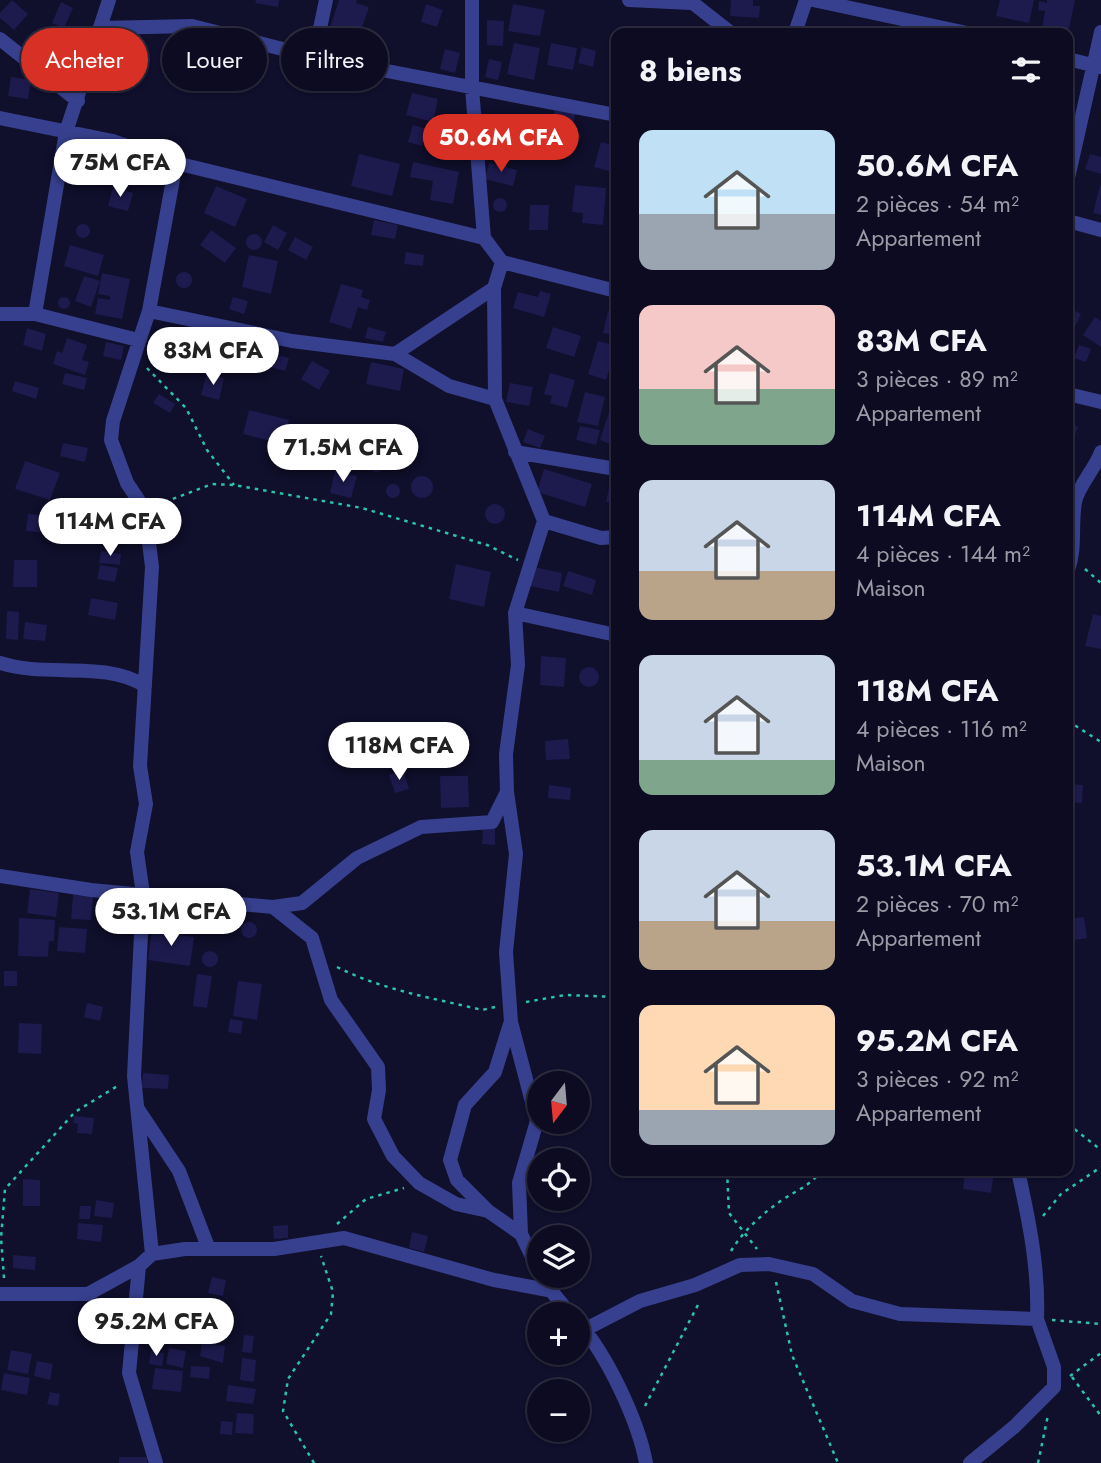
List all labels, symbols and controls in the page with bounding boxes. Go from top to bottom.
chip: Acheter [21,28,148,91]
chip: Louer [162,28,267,91]
chip: Filtres [281,28,388,91]
text: 8 biens [639,49,742,92]
icon: filters [1007,51,1045,89]
pin: 50.6M CFA [421,114,581,174]
text: 50.6M CFA [439,120,563,154]
pin: 75M CFA [55,140,185,199]
text: 50.6M CFA [856,144,1018,187]
text: 75M CFA [70,145,170,179]
icon: home [695,158,779,242]
text: 2 pièces · 54 m² [856,187,1019,221]
text: Appartement [856,221,981,255]
text: 83M CFA [856,319,987,362]
pin: 83M CFA [148,328,278,387]
text: 83M CFA [163,333,263,367]
icon: home [695,333,779,417]
text: 3 pièces · 89 m² [856,362,1018,396]
text: Appartement [856,396,981,430]
pin: 71.5M CFA [263,424,423,484]
text: 71.5M CFA [283,430,403,464]
text: 114M CFA [856,494,1001,537]
pin: 114M CFA [38,498,182,558]
text: 114M CFA [55,504,166,538]
icon: home [695,508,779,592]
text: 4 pièces · 144 m² [856,537,1030,571]
text: Maison [856,571,926,605]
text: 118M CFA [856,669,999,712]
icon: home [695,683,779,767]
text: 4 pièces · 116 m² [856,712,1027,746]
pin: 118M CFA [327,722,471,782]
text: 118M CFA [344,728,454,762]
text: Maison [856,746,926,780]
text: 53.1M CFA [856,844,1012,887]
icon: home [695,858,779,942]
text: 2 pièces · 70 m² [856,887,1018,921]
pin: 53.1M CFA [91,888,251,948]
text: 53.1M CFA [111,894,231,928]
text: Appartement [856,921,981,955]
text: 95.2M CFA [856,1019,1018,1062]
icon: home [695,1033,779,1117]
text: 3 pièces · 92 m² [856,1062,1018,1096]
north arrow [527,1071,590,1134]
map controls [527,1071,590,1442]
text: Appartement [856,1096,981,1130]
button: locate [527,1148,590,1211]
button: layers [527,1225,590,1288]
pin: 95.2M CFA [76,1298,236,1358]
button: + [527,1302,590,1365]
text: 95.2M CFA [94,1304,218,1338]
button: − [527,1379,590,1442]

